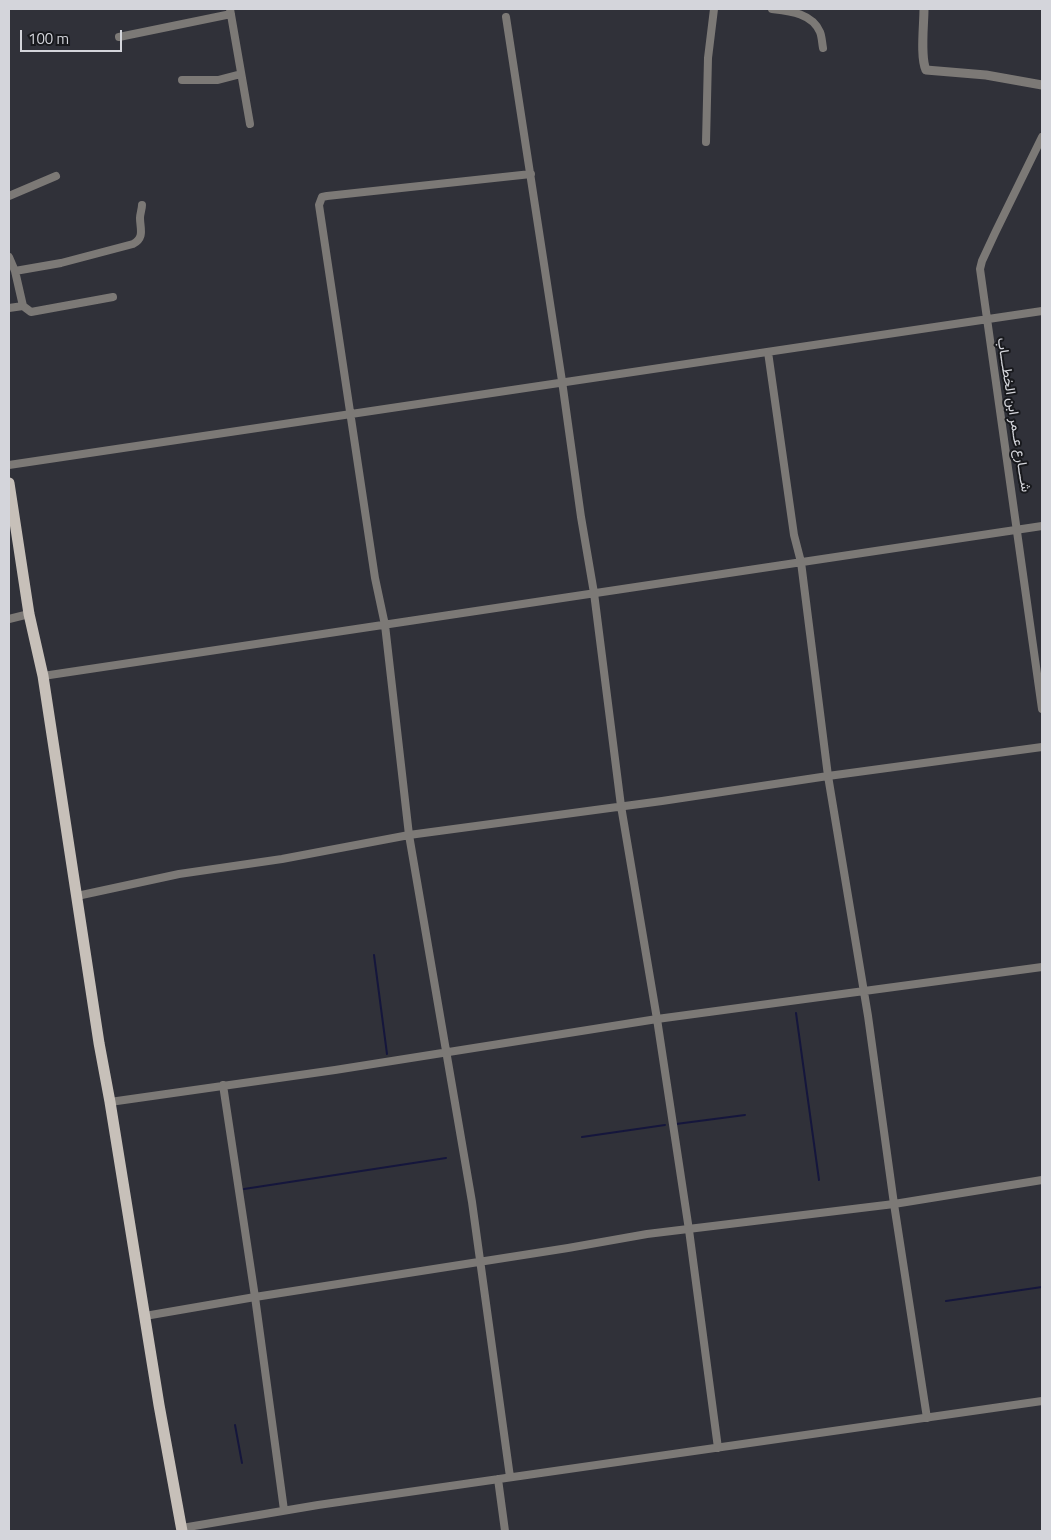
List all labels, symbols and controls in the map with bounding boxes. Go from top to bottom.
scale bar [22,20,125,52]
text: 100 m [28,27,69,50]
street label: شــــارع عــمر ابن الخطــــاب [992,336,1034,494]

